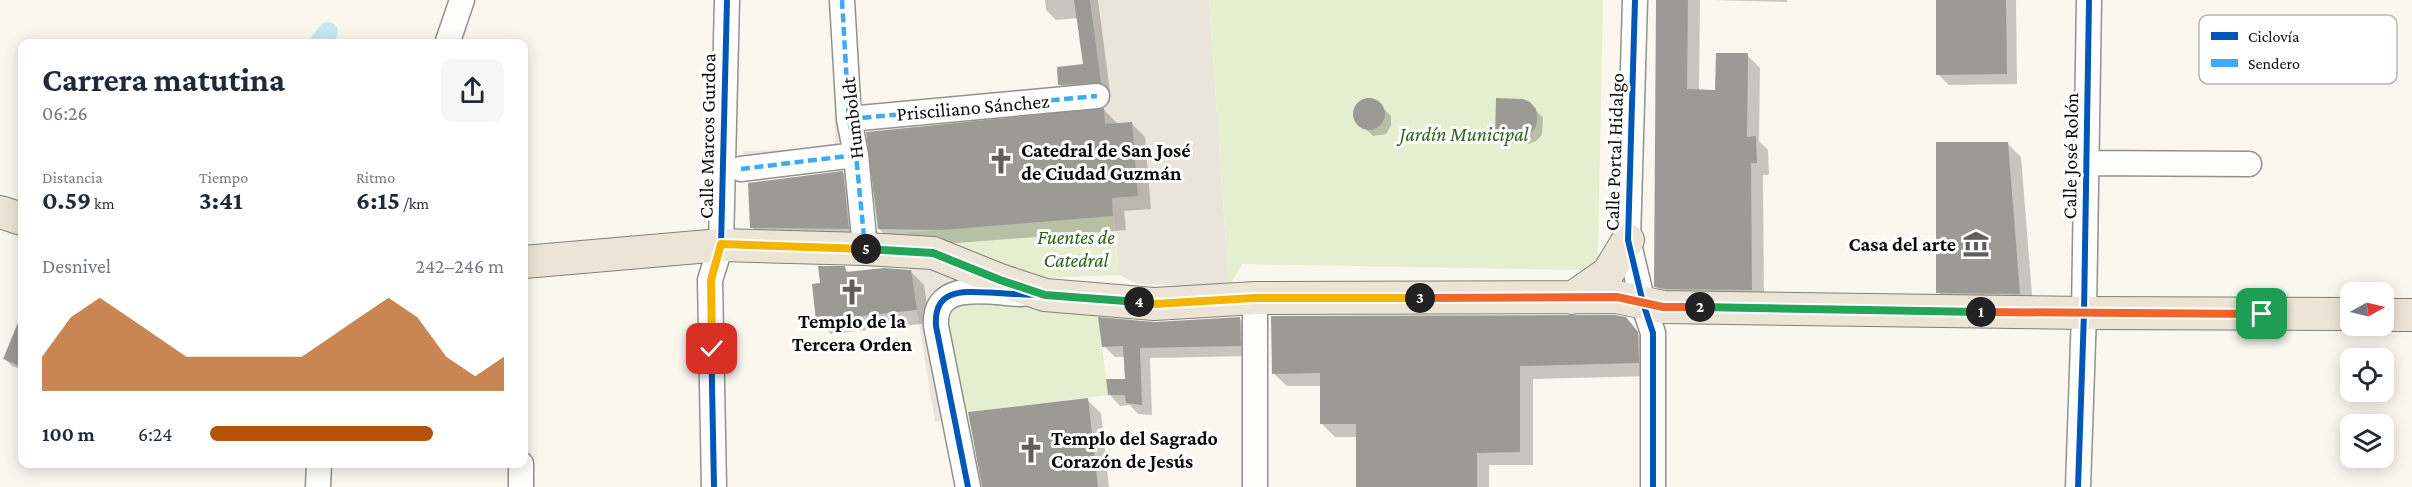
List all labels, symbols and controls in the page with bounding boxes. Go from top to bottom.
legend [2199,15,2397,84]
text: Ciclovía [2248,28,2300,45]
street label: Calle Marcos Gurdoa [695,53,719,219]
text: Sendero [2248,55,2300,72]
button: share [441,59,504,122]
text: Carrera matutina [42,61,285,98]
street label: Calle Portal Hidalgo [1600,72,1629,232]
street label: Humboldt [837,75,867,160]
street label: Prisciliano Sánchez [896,89,1050,125]
street label: Calle José Rolón [2058,92,2083,220]
text: 06:26 [42,102,88,124]
park label: Jardín Municipal [1397,123,1530,146]
place label: Catedral de San José de Ciudad Guzmán [1021,139,1191,184]
church icon: Catedral de San José de Ciudad Guzmán [986,146,1016,176]
text: Distancia [42,169,103,186]
text: Tiempo [199,169,248,186]
text: Ritmo [356,169,395,186]
text: 0.59 [42,186,91,215]
text: 3:41 [199,186,243,215]
text: 6:15 [356,186,400,215]
text: km [91,195,115,212]
text: /km [400,195,429,212]
park label: Fuentes de Catedral [1037,226,1115,271]
museum icon: Casa del arte [1961,229,1991,259]
place label: Casa del arte [1849,233,1956,255]
pin: 5 [851,234,881,264]
text: 5 [862,240,870,257]
text: Desnivel [42,255,111,277]
text: 242–246 m [415,255,504,277]
church icon: Templo de la Tercera Orden [837,277,867,307]
north arrow [2340,282,2394,336]
map controls [2340,282,2394,468]
pin: 3 [1405,283,1435,313]
pin: 4 [1124,287,1154,317]
pin [2236,288,2287,339]
text: 3 [1416,289,1424,306]
pin: 2 [1685,292,1715,322]
text: 4 [1135,293,1143,310]
pin: 1 [1966,297,1996,327]
icon: arrive [2245,297,2278,330]
text: 2 [1696,298,1704,315]
text: 1 [1978,303,1984,320]
place label: Templo de la Tercera Orden [792,310,913,355]
pin [686,323,737,374]
icon: check [695,332,728,365]
button: locate [2340,348,2394,402]
button: layers [2340,414,2394,468]
text: 100 m [42,423,95,445]
text: 6:24 [138,423,172,445]
place label: Templo del Sagrado Corazón de Jesús [1051,427,1218,472]
church icon: Templo del Sagrado Corazón de Jesús [1016,435,1046,465]

